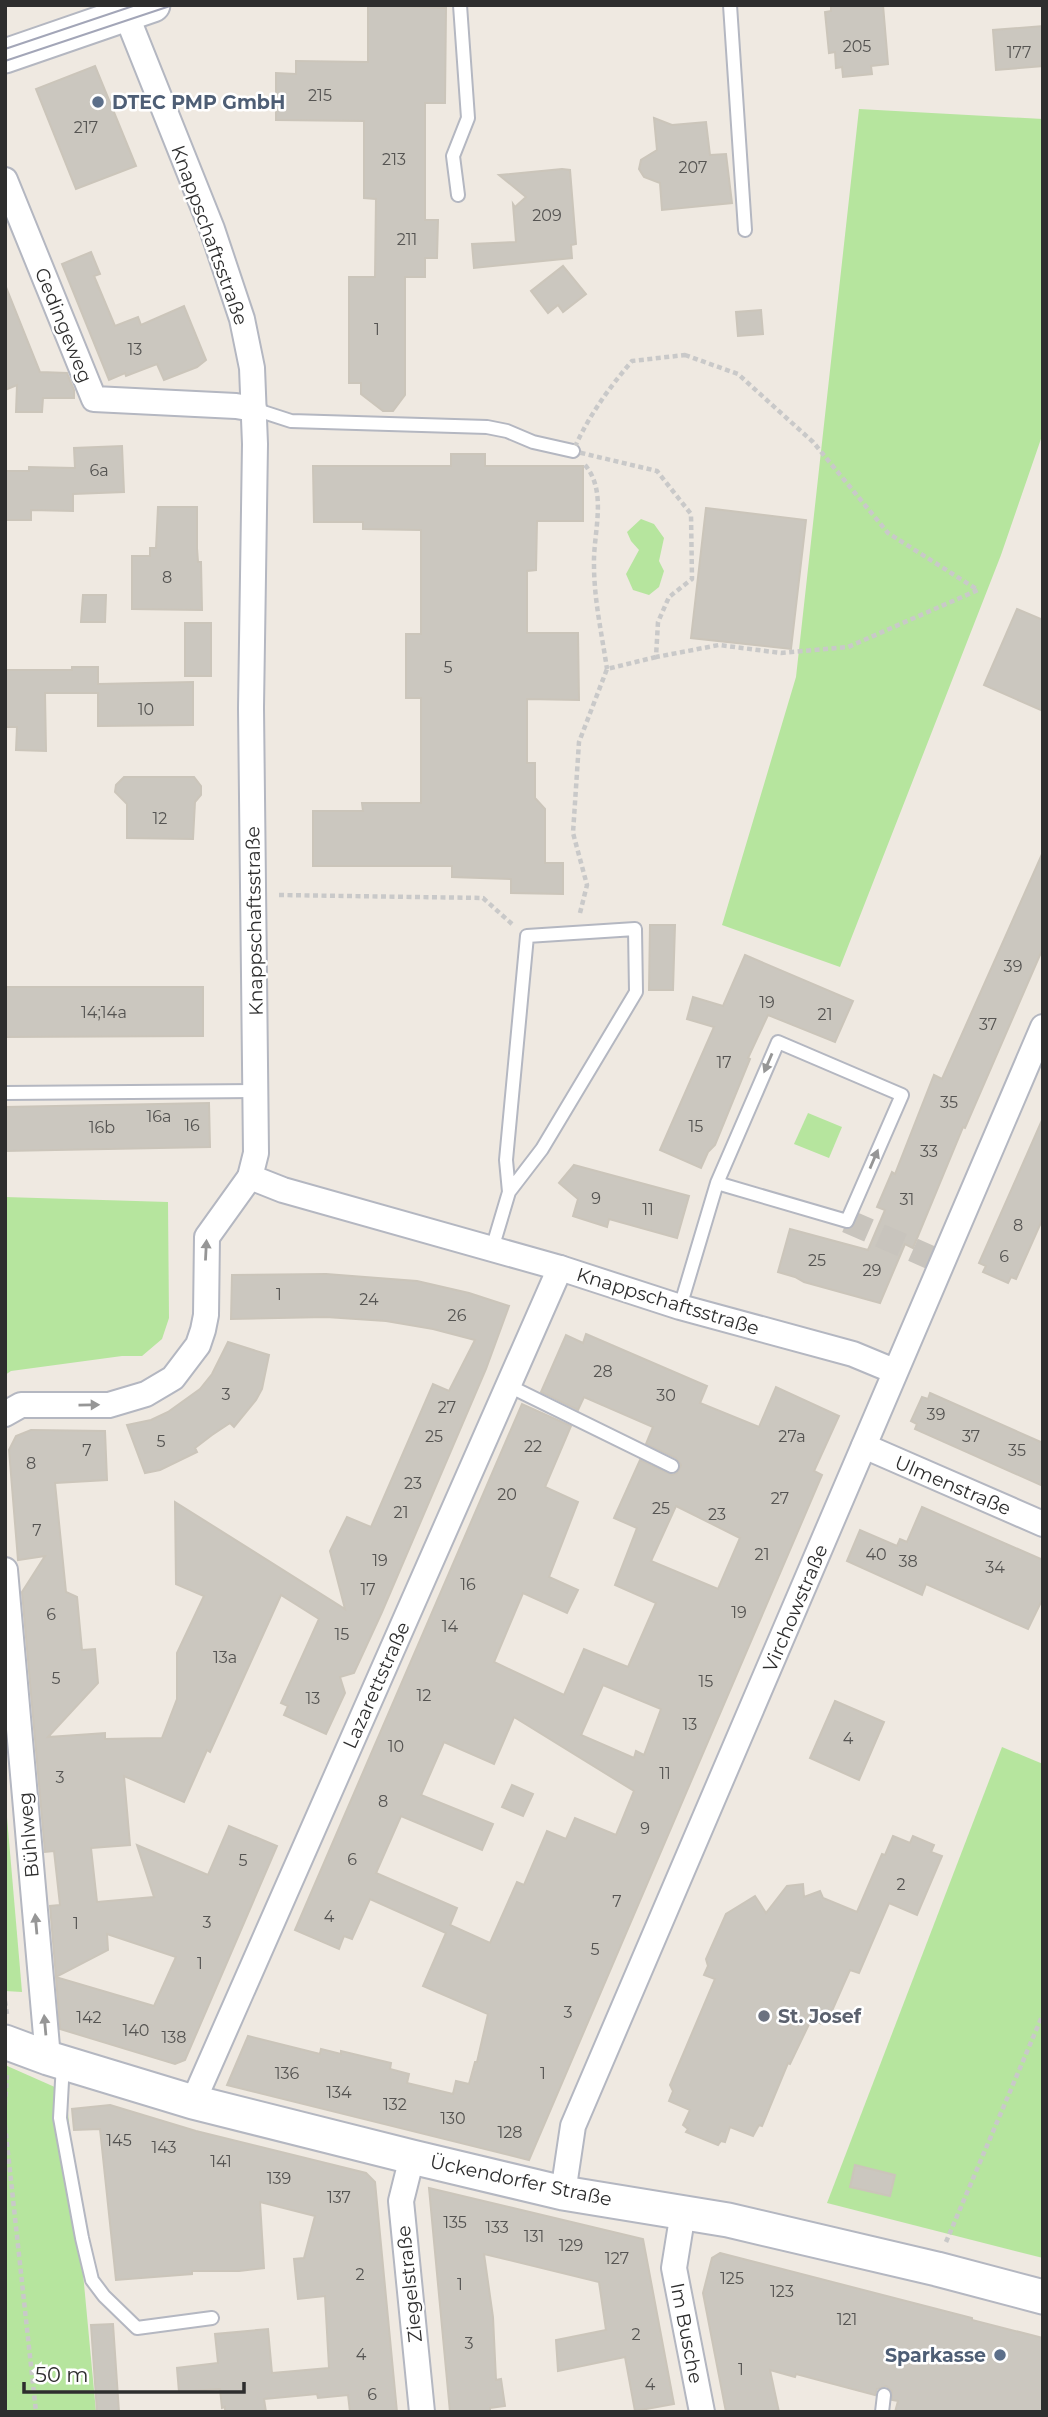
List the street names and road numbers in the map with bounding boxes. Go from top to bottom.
street label: Knappschaftsstraße [166,142,253,328]
street label: Gedingeweg [30,264,97,386]
street label: Knappschaftsstraße [241,826,268,1016]
street label: Knappschaftsstraße [574,1263,762,1340]
street label: Ulmenstraße [891,1451,1014,1520]
street label: Virchowstraße [758,1541,833,1675]
street label: Lazarettstraße [338,1618,415,1752]
street label: Bühlweg [13,1791,44,1879]
street label: Ückendorfer Straße [428,2150,614,2211]
street label: Ziegelstraße [392,2224,427,2344]
street label: Im Busche [665,2281,708,2385]

